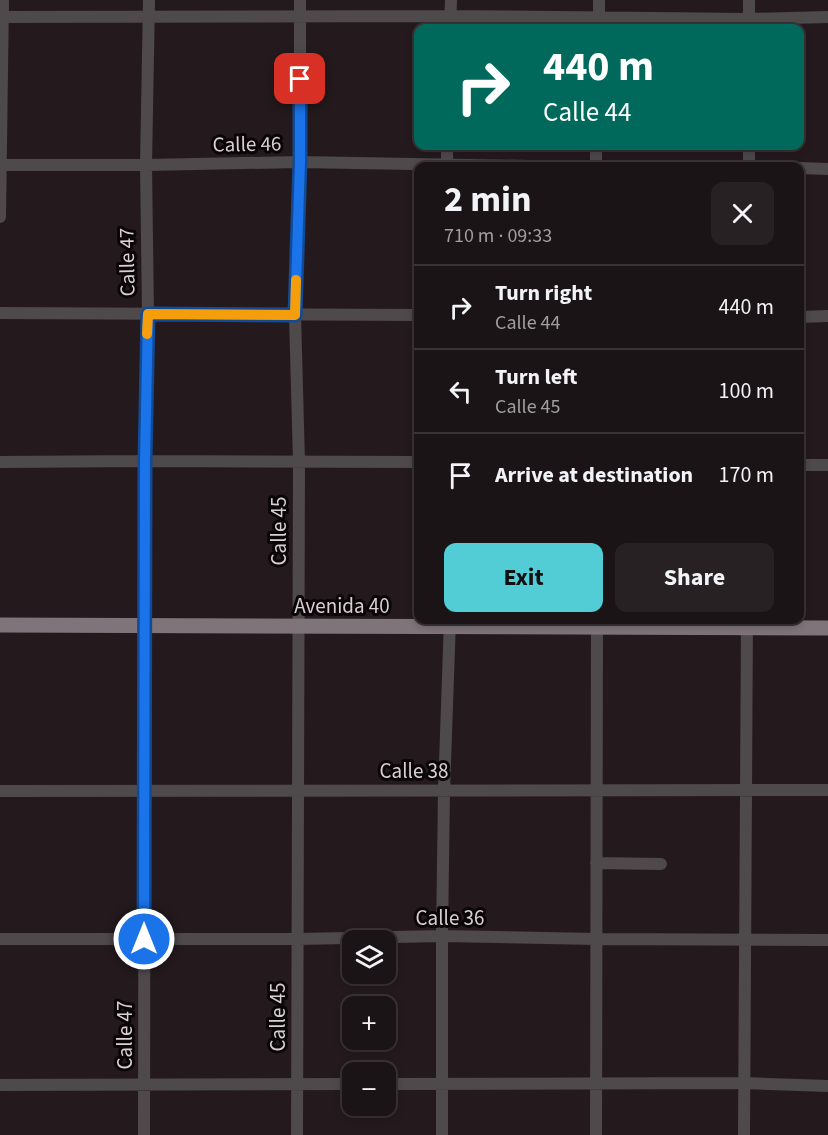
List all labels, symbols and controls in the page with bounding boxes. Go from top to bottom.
text: 440 m [543,37,654,97]
icon: right [444,48,522,126]
pin [274,53,325,104]
icon: arrive [283,62,316,95]
text: Calle 44 [543,93,631,132]
street label: Calle 46 [212,128,282,160]
text: 2 min [444,174,532,225]
button: close [711,182,774,245]
text: 710 m · 09:33 [444,222,552,250]
street label: Calle 47 [111,227,143,297]
text: Turn right [495,277,592,309]
icon: right [444,291,477,324]
text: 440 m [719,291,774,323]
text: Calle 44 [495,309,561,337]
text: Turn left [495,361,577,393]
icon: left [444,375,477,408]
text: 100 m [719,375,774,407]
text: Calle 45 [495,393,561,421]
icon: arrive [444,459,477,492]
text: Arrive at destination [495,459,693,491]
text: 170 m [719,459,774,491]
street label: Calle 45 [264,497,294,565]
button: Exit [444,543,603,612]
button: Share [615,543,774,612]
street label: Avenida 40 [294,591,390,621]
street label: Calle 38 [380,756,448,786]
street label: Calle 36 [416,903,484,933]
position arrow [112,907,176,971]
map controls [342,930,396,1116]
button: layers [342,930,396,984]
street label: Calle 45 [263,983,293,1051]
button: + [342,996,396,1050]
street label: Calle 47 [110,1001,140,1069]
button: − [342,1062,396,1116]

